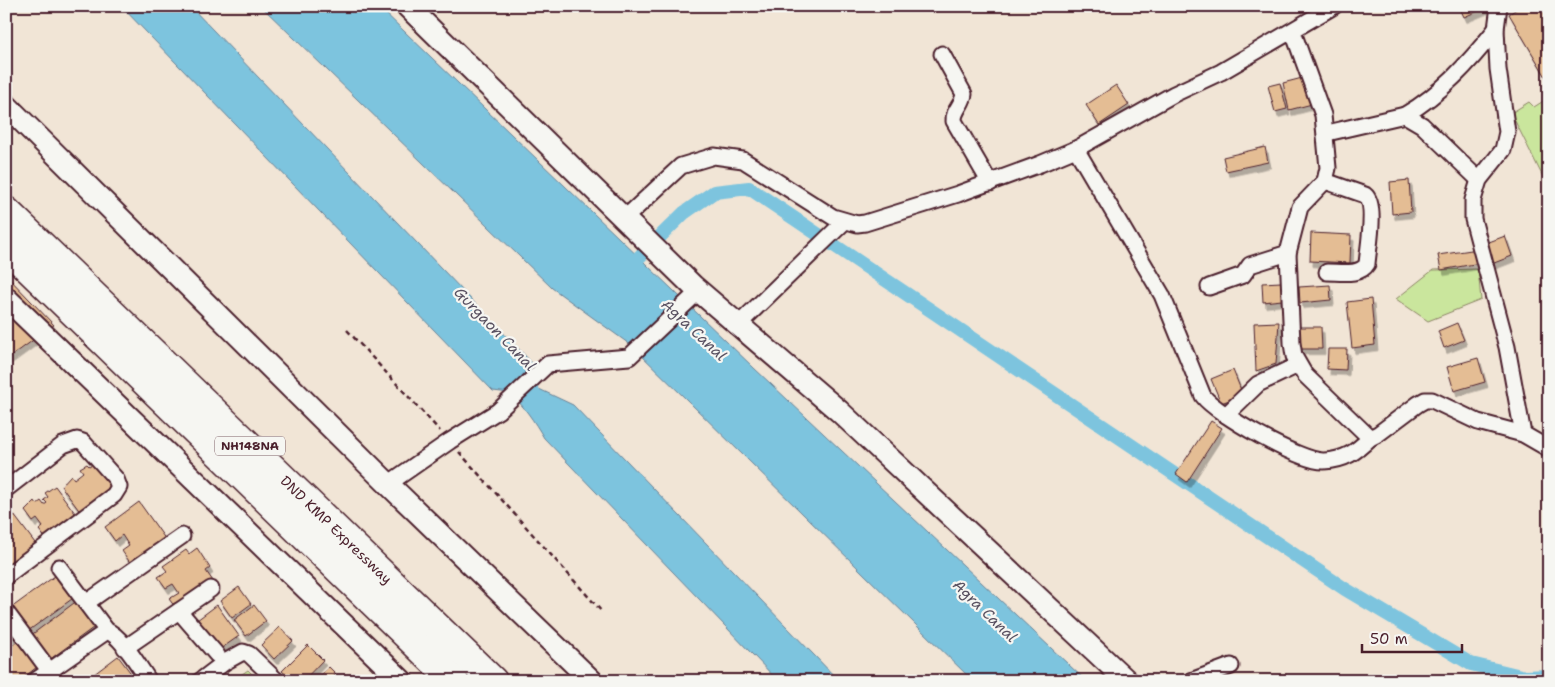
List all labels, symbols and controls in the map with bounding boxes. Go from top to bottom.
water label: Gurgaon Canal [450,283,540,376]
water label: Agra Canal [657,295,731,365]
road number: NH148NA [215,436,285,456]
street label: DND KMP Expressway [277,472,396,588]
water label: Agra Canal [949,575,1022,647]
scale bar [1362,622,1462,654]
text: 50 m [1370,629,1408,649]

